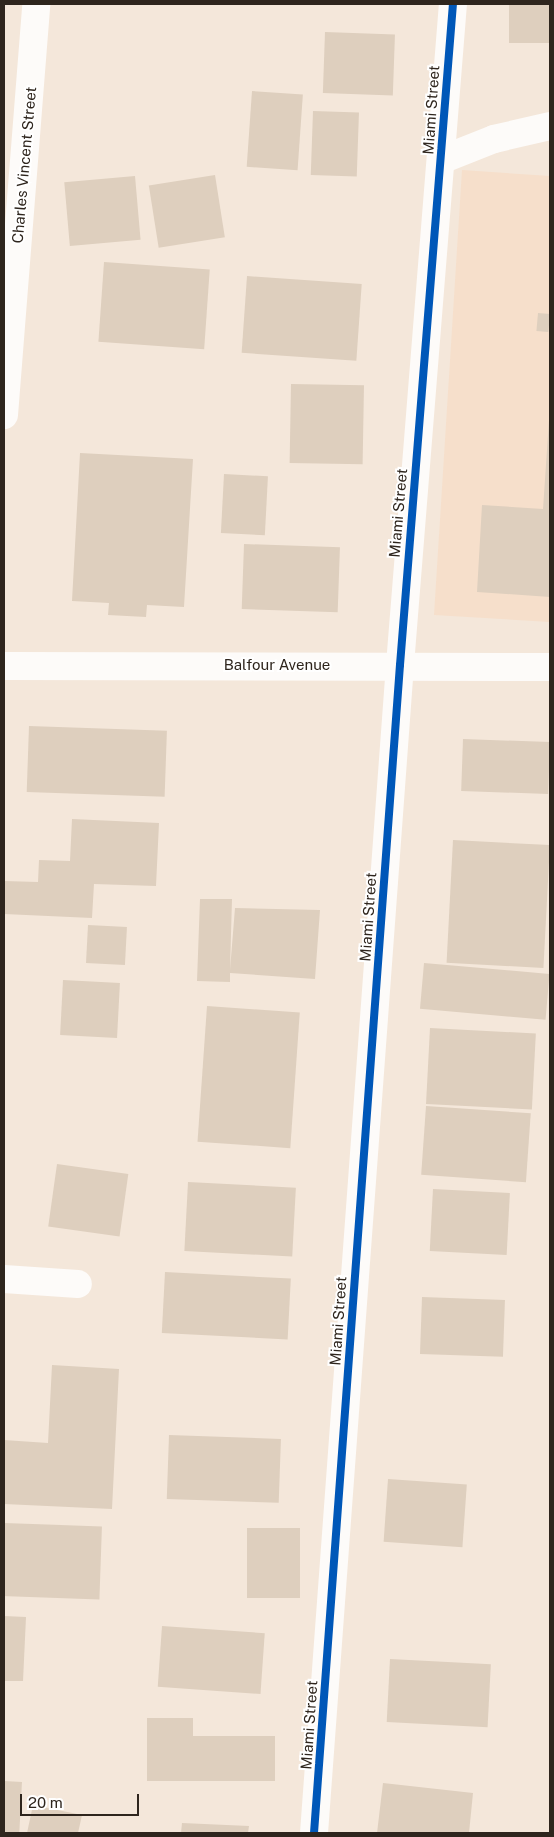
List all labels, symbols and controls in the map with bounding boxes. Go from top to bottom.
street label: Miami Street [419,65,443,155]
street label: Charles Vincent Street [8,86,40,244]
street label: Miami Street [385,468,411,558]
street label: Balfour Avenue [224,656,330,674]
street label: Miami Street [356,872,380,962]
street label: Miami Street [326,1276,350,1366]
street label: Miami Street [297,1680,321,1770]
scale bar [22,1784,141,1816]
text: 20 m [28,1794,63,1811]

